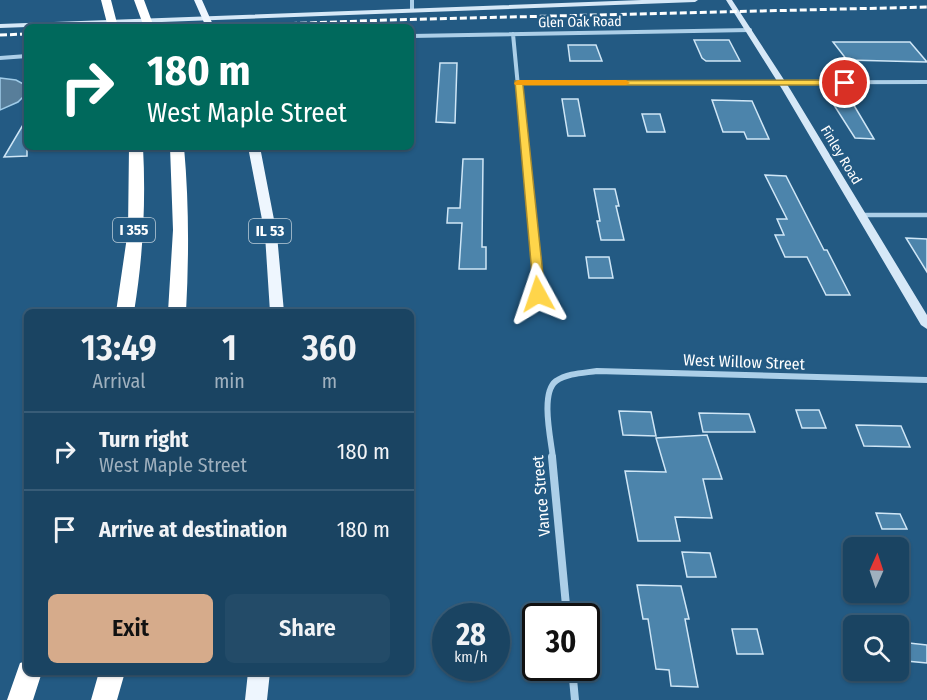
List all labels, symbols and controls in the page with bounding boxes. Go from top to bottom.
street label: Glen Oak Road [538,13,622,31]
text: 180 m [147,46,251,96]
icon: right [48,48,126,126]
pin [819,57,870,108]
icon: arrive [828,66,861,99]
text: West Maple Street [147,97,347,129]
street label: Finley Road [817,122,865,188]
road number: I 355 [113,218,155,242]
road number: IL 53 [249,219,291,243]
position arrow [506,262,570,326]
text: 13:49 [81,326,157,370]
text: 1 [222,326,237,370]
text: 360 [302,326,357,370]
street label: West Willow Street [683,350,806,374]
text: Arrival [92,369,145,393]
text: min [214,369,245,393]
text: m [322,369,337,393]
text: Turn right [99,426,188,453]
icon: right [48,435,81,468]
text: 180 m [337,438,390,465]
text: West Maple Street [99,453,247,477]
street label: Vance Street [528,454,554,537]
icon: arrive [48,513,81,546]
text: Arrive at destination [99,516,287,543]
text: 180 m [337,516,390,543]
north arrow [843,537,909,603]
map controls [843,537,909,681]
button: Exit [48,594,213,663]
button: Share [225,594,390,663]
speed limit sign: 30 [522,603,600,681]
button: search [843,615,909,681]
text: 28 [456,617,486,653]
text: km/h [454,648,488,666]

